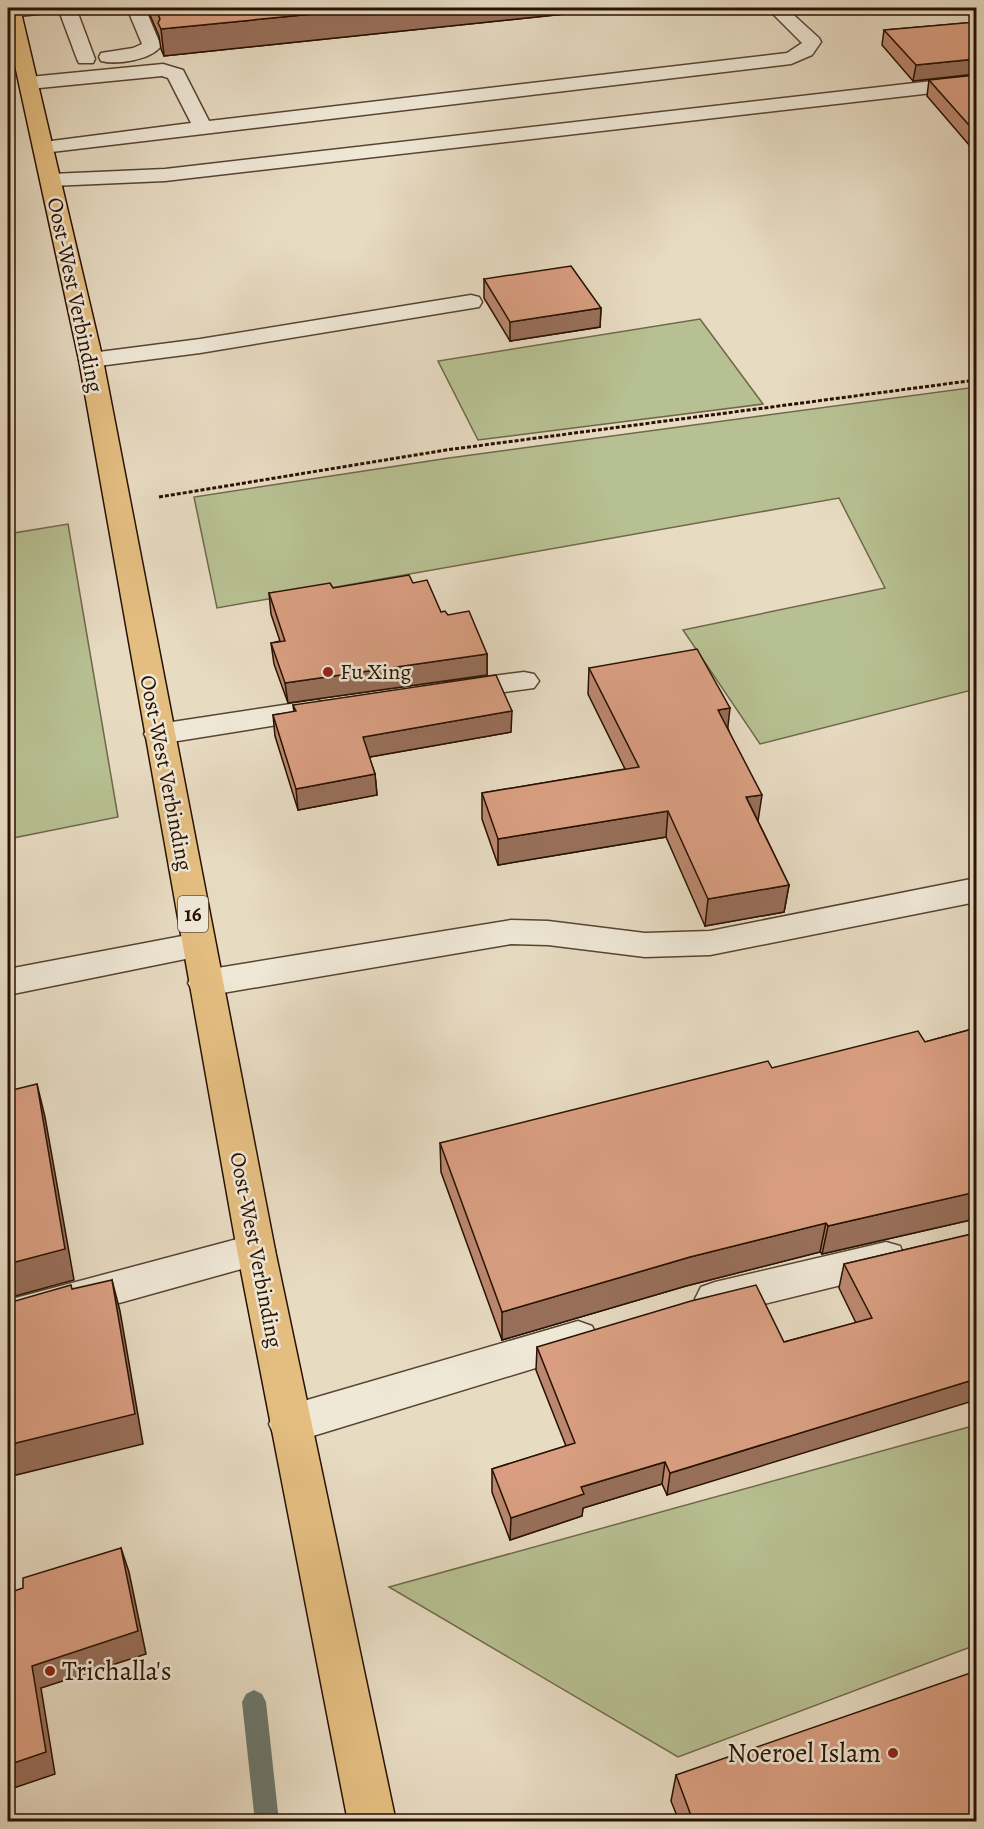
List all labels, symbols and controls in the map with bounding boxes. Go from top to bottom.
street label: Oost-West Verbinding [40,195,110,395]
place label: Fu Xing [340,657,411,687]
marker: Fu Xing [321,665,335,679]
street label: Oost-West Verbinding [132,673,200,873]
road number: 16 [178,896,208,932]
street label: Oost-West Verbinding [222,1150,290,1350]
place label: Trichalla's [62,1653,172,1689]
marker: Trichalla's [43,1664,57,1678]
place label: Noeroel Islam [727,1735,881,1771]
marker: Noeroel Islam [886,1746,900,1760]

